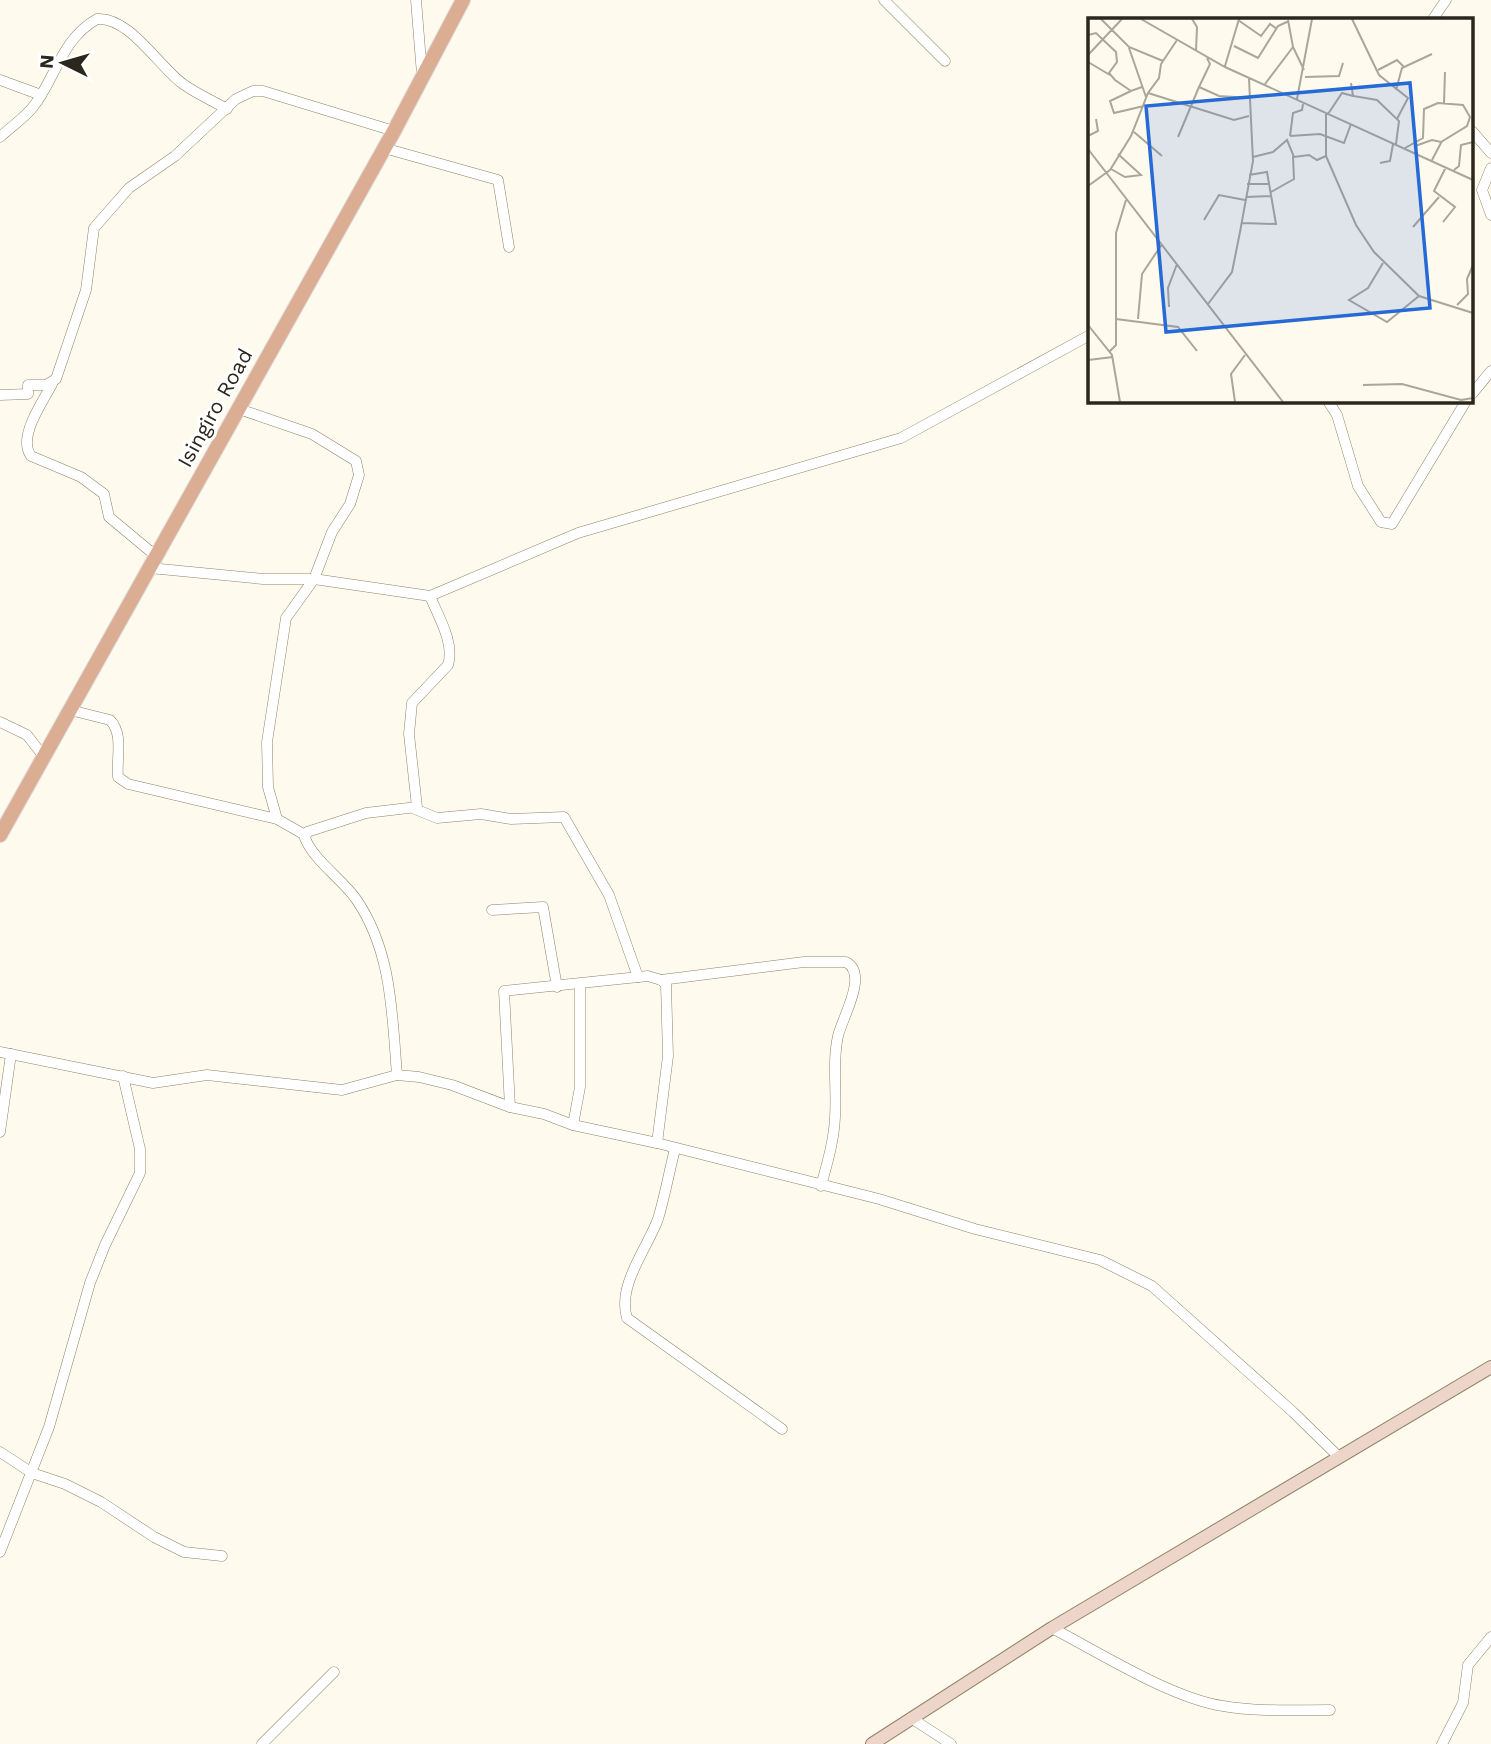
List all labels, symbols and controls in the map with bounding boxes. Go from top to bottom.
inset map [1088,18,1474,402]
north arrow [28,28,98,98]
text: N [34,54,59,70]
street label: Isingiro Road [172,344,257,471]

